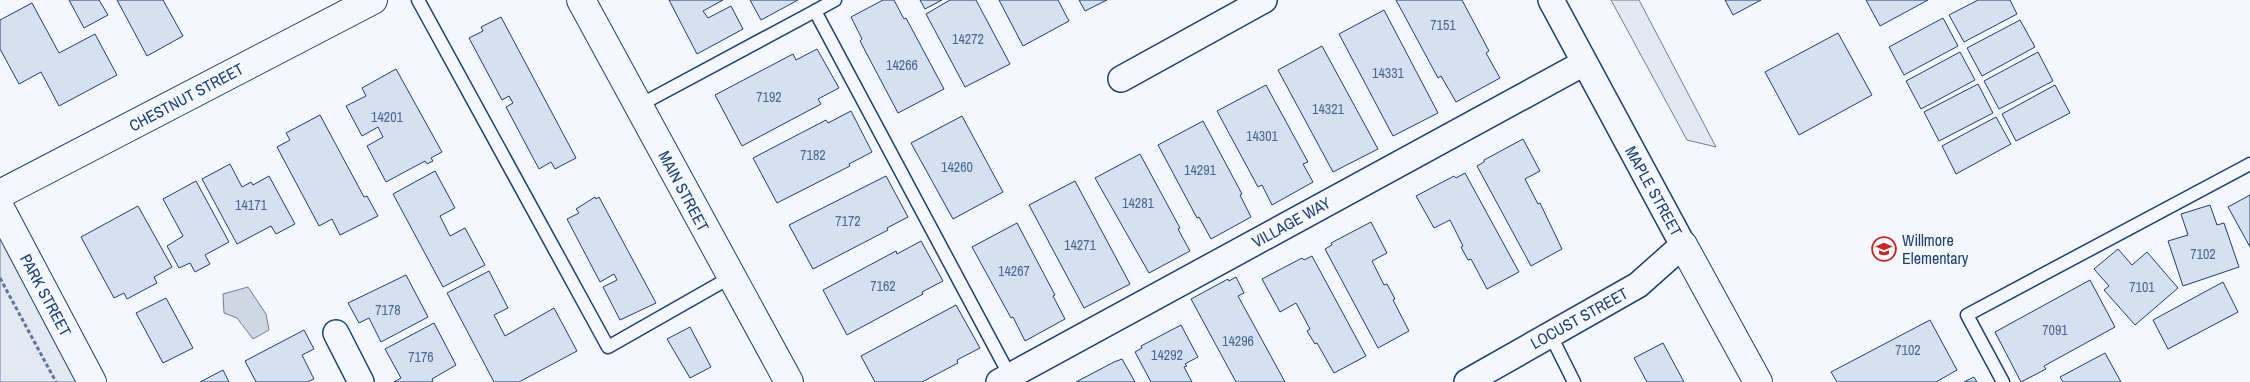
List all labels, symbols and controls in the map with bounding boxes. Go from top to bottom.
house number: 7151 [1430,16,1456,34]
house number: 14272 [952,30,984,48]
house number: 14266 [886,56,918,74]
street label: CHESTNUT STREET [125,58,247,136]
house number: 14331 [1372,64,1405,82]
house number: 7192 [756,88,782,106]
house number: 14321 [1312,100,1345,118]
house number: 14201 [371,108,404,126]
house number: 14301 [1246,127,1279,145]
street label: MAPLE STREET [1620,142,1688,240]
house number: 7182 [800,146,826,164]
street label: MAIN STREET [654,147,714,235]
house number: 14260 [941,158,973,176]
house number: 14291 [1184,161,1217,179]
street label: VILLAGE WAY [1248,191,1335,253]
house number: 14281 [1122,194,1155,212]
house number: 14171 [235,196,268,214]
house number: 7172 [835,212,861,230]
place label: Willmore Elementary [1902,229,1969,269]
house number: 14271 [1064,236,1097,254]
school or university icon: Willmore Elementary [1871,236,1897,262]
house number: 7102 [2190,245,2216,263]
street label: PARK STREET [15,250,77,340]
house number: 14267 [998,262,1030,280]
house number: 7162 [870,277,896,295]
house number: 7101 [2129,278,2155,296]
street label: LOCUST STREET [1526,282,1632,354]
house number: 7178 [375,301,401,319]
house number: 7091 [2042,321,2068,339]
house number: 14296 [1222,332,1254,350]
house number: 7102 [1895,341,1921,359]
house number: 14292 [1151,346,1183,364]
house number: 7176 [408,348,434,366]

